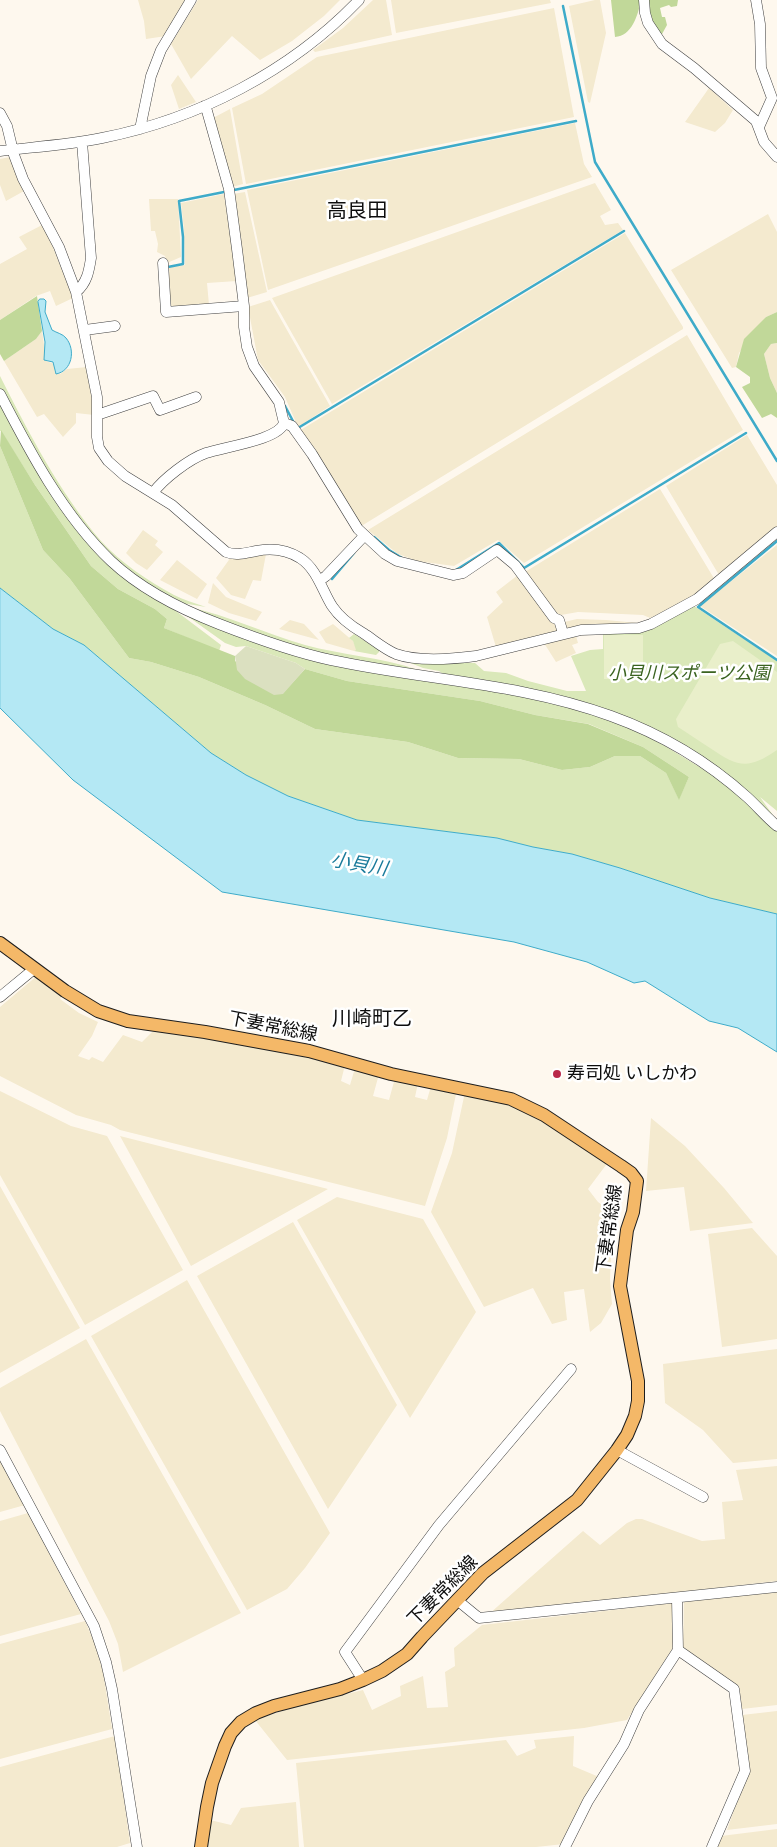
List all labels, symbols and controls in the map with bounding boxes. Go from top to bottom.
district label: 高良田 [327,199,387,223]
park label: 小貝川スポーツ公園 [608,663,770,685]
water label: 小貝川 [329,849,389,881]
district label: 川崎町乙 [332,1007,412,1031]
street label: 下妻常総線 [227,1008,319,1046]
place label: 寿司処 いしかわ [567,1063,697,1085]
marker: 寿司処 いしかわ [551,1068,563,1080]
street label: 下妻常総線 [593,1183,627,1275]
street label: 下妻常総線 [404,1552,482,1630]

